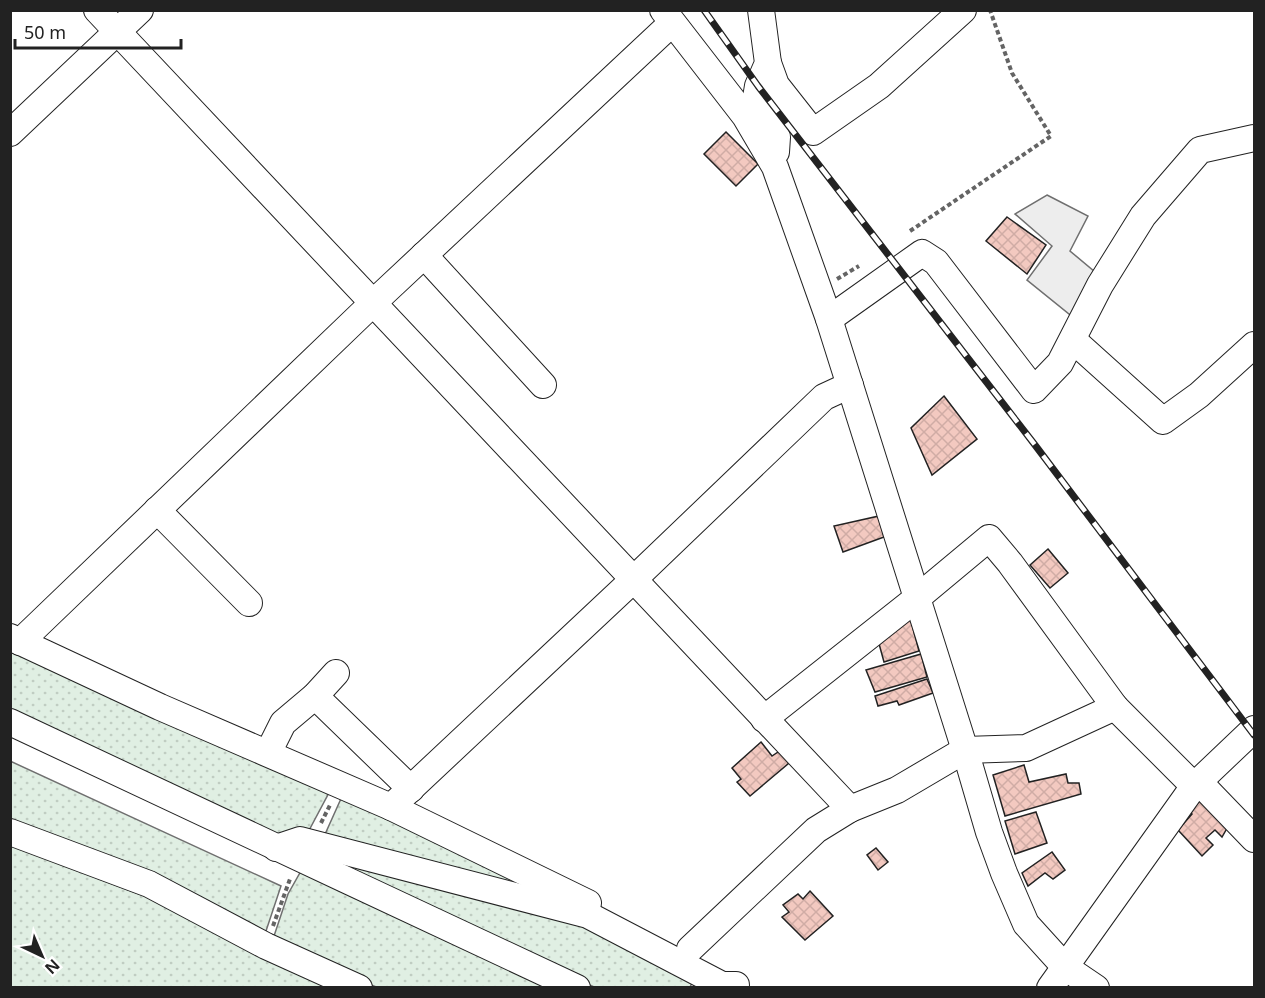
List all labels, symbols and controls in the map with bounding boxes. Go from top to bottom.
scale bar [15,12,182,50]
text: 50 m [24,20,66,44]
north arrow [12,926,72,986]
text: N [40,954,65,979]

